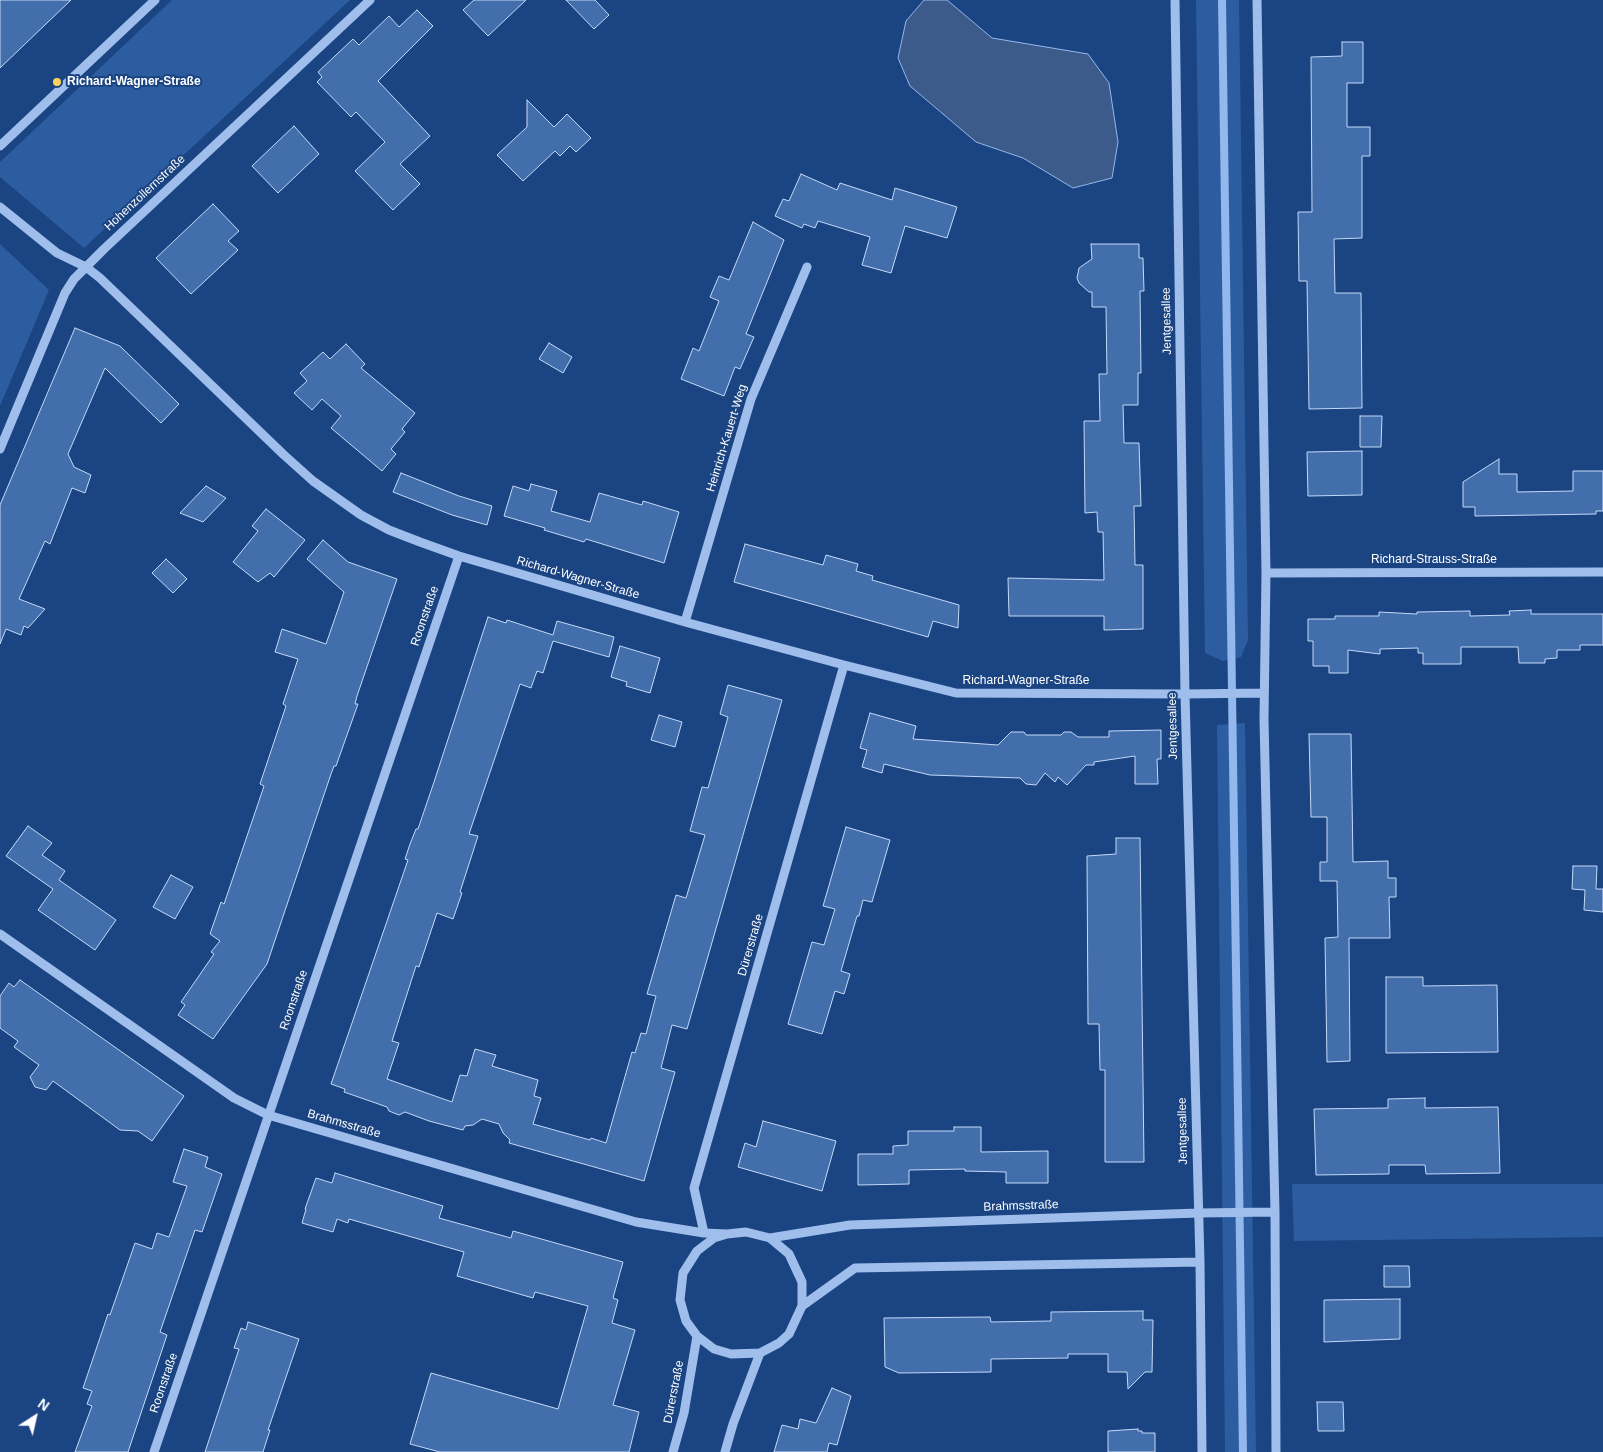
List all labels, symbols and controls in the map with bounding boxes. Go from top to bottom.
place label: Richard-Wagner-Straße [67,75,201,89]
marker: Richard-Wagner-Straße [51,76,63,88]
street label: Hohenzollernstraße [102,152,188,234]
street label: Jentgesallee [1159,287,1175,355]
street label: Heinrich-Kauert-Weg [704,382,750,494]
street label: Richard-Strauss-Straße [1371,553,1497,567]
street label: Richard-Wagner-Straße [515,554,641,602]
street label: Roonstraße [408,584,442,648]
street label: Richard-Wagner-Straße [963,674,1089,688]
street label: Jentgesallee [1165,692,1181,760]
street label: Dürerstraße [735,912,767,978]
street label: Roonstraße [277,968,311,1032]
street label: Jentgesallee [1175,1097,1191,1165]
street label: Brahmsstraße [306,1107,382,1141]
street label: Brahmsstraße [983,1197,1059,1215]
street label: Roonstraße [147,1351,181,1415]
street label: Dürerstraße [661,1359,687,1425]
north arrow [10,1392,60,1442]
text: N [35,1395,52,1414]

